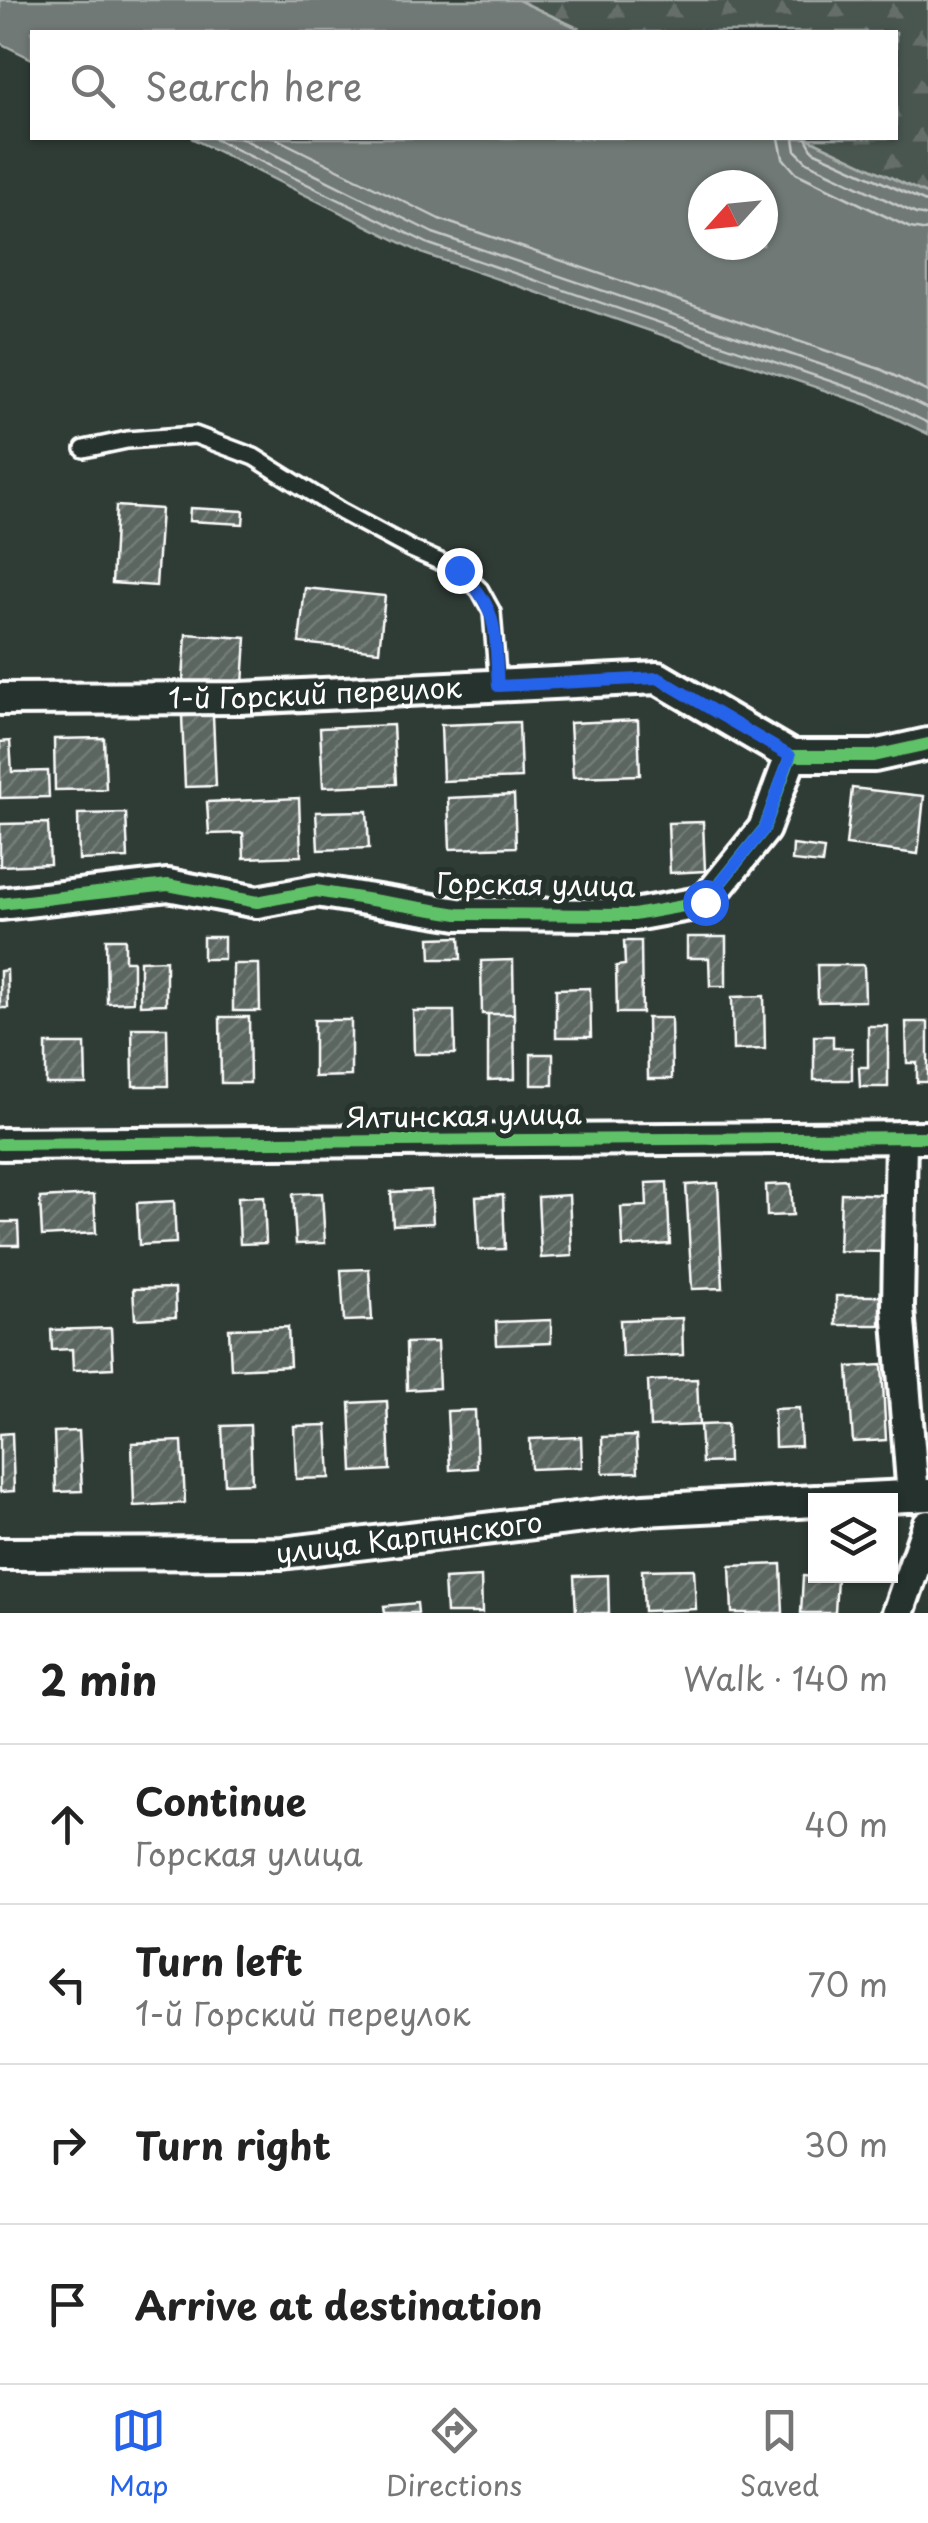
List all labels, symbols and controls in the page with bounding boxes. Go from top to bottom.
search box [30,30,898,140]
text: Search here [145,57,362,114]
icon: search [65,58,120,113]
north arrow [688,170,778,260]
route end [437,548,483,594]
street label: 1-й Горский переулок [168,664,463,718]
street label: Горская улица [436,860,636,907]
route start [683,880,729,926]
street label: Ялтинская улица [346,1091,583,1138]
map controls [808,1493,898,1583]
button: layers [808,1493,898,1583]
street label: улица Карпинского [273,1499,545,1574]
text: 2 min [40,1647,157,1710]
text: Walk · 140 m [683,1654,888,1702]
text: Continue [135,1772,306,1829]
icon: ahead [40,1797,95,1852]
text: 40 m [804,1800,888,1848]
text: Горская улица [135,1829,363,1877]
text: Turn left [135,1932,303,1989]
icon: left [40,1957,95,2012]
text: 70 m [808,1960,888,2008]
text: 1-й Горский переулок [135,1989,471,2037]
text: Turn right [135,2116,331,2173]
icon: right [40,2117,95,2172]
text: 30 m [804,2120,888,2168]
text: Arrive at destination [135,2276,543,2333]
icon: arrive [40,2277,95,2332]
tab: Map [109,2403,169,2506]
tab: Directions [386,2403,522,2506]
tab: Saved [740,2403,819,2506]

